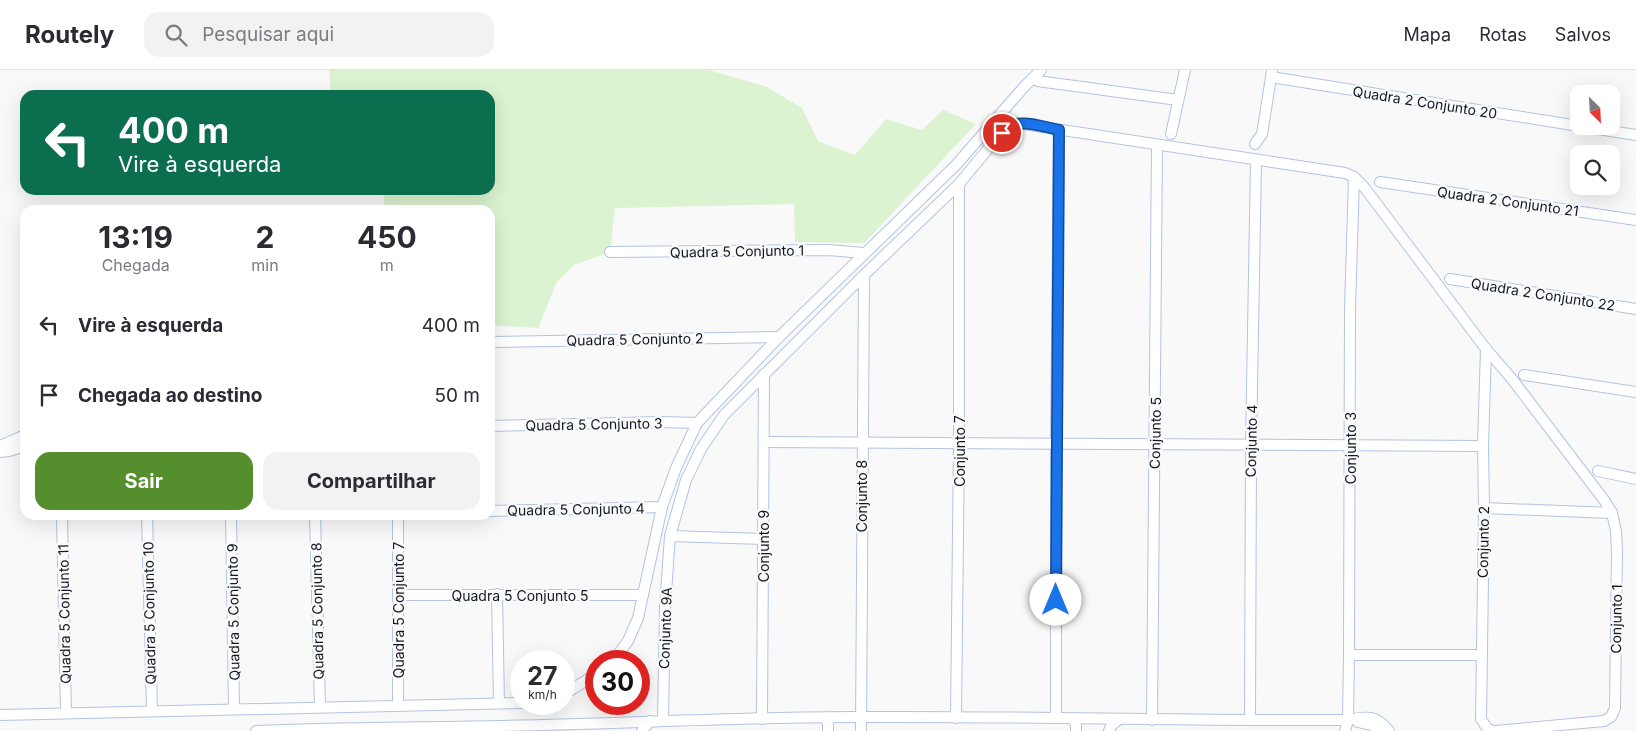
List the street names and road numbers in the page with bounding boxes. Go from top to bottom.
street label: Quadra 2 Conjunto 20 [1352,82,1498,122]
street label: Quadra 2 Conjunto 21 [1436,183,1580,219]
street label: Quadra 5 Conjunto 1 [670,241,804,261]
street label: Quadra 2 Conjunto 22 [1470,274,1616,314]
street label: Quadra 5 Conjunto 2 [566,329,704,349]
street label: Conjunto 5 [1146,397,1164,469]
street label: Conjunto 4 [1242,405,1260,477]
street label: Conjunto 3 [1342,412,1359,484]
street label: Quadra 5 Conjunto 3 [525,414,663,434]
street label: Conjunto 7 [951,415,968,487]
street label: Conjunto 8 [853,460,870,532]
street label: Quadra 5 Conjunto 4 [507,499,645,519]
street label: Conjunto 2 [1474,506,1492,578]
street label: Conjunto 9 [755,510,772,582]
street label: Quadra 5 Conjunto 10 [139,541,159,685]
street label: Quadra 5 Conjunto 8 [307,542,327,680]
street label: Quadra 5 Conjunto 7 [390,542,407,678]
street label: Quadra 5 Conjunto 9 [223,543,243,681]
street label: Quadra 5 Conjunto 11 [54,544,74,684]
street label: Conjunto 1 [1607,584,1625,654]
street label: Conjunto 9A [655,586,675,669]
street label: Quadra 5 Conjunto 5 [451,587,589,604]

